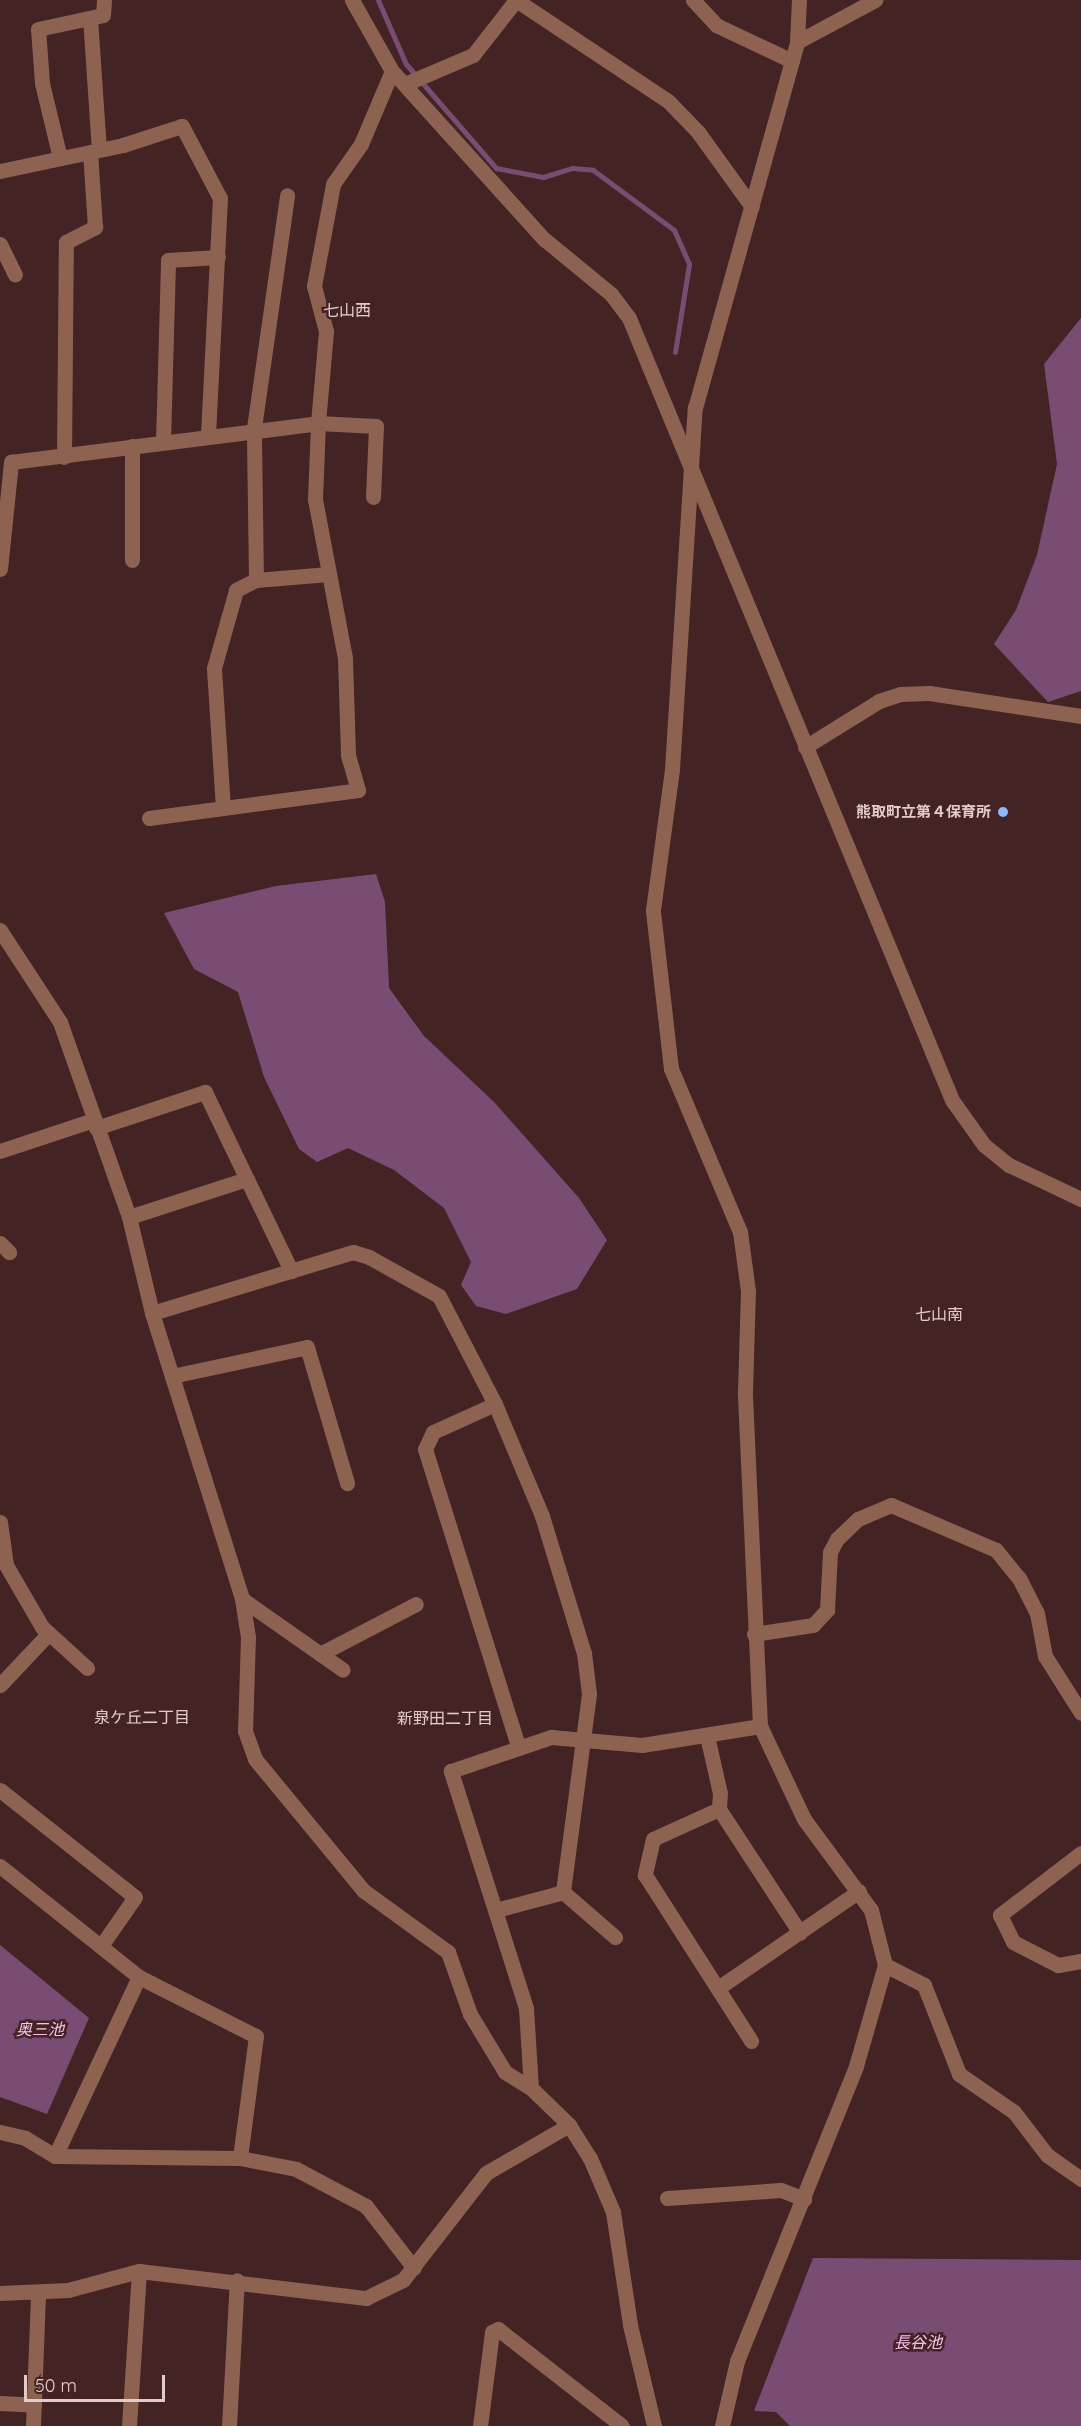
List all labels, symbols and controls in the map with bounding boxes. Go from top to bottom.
district label: 七山西 [323,300,371,320]
place label: 熊取町立第４保育所 [856,803,991,821]
marker: 熊取町立第４保育所 [996,805,1010,819]
district label: 七山南 [915,1304,963,1324]
district label: 泉ケ丘二丁目 [94,1707,190,1727]
district label: 新野田二丁目 [397,1708,493,1728]
water label: 奥三池 [16,2019,64,2039]
water label: 長谷池 [894,2332,942,2352]
scale bar [27,2363,168,2401]
text: 50 m [35,2374,77,2397]

